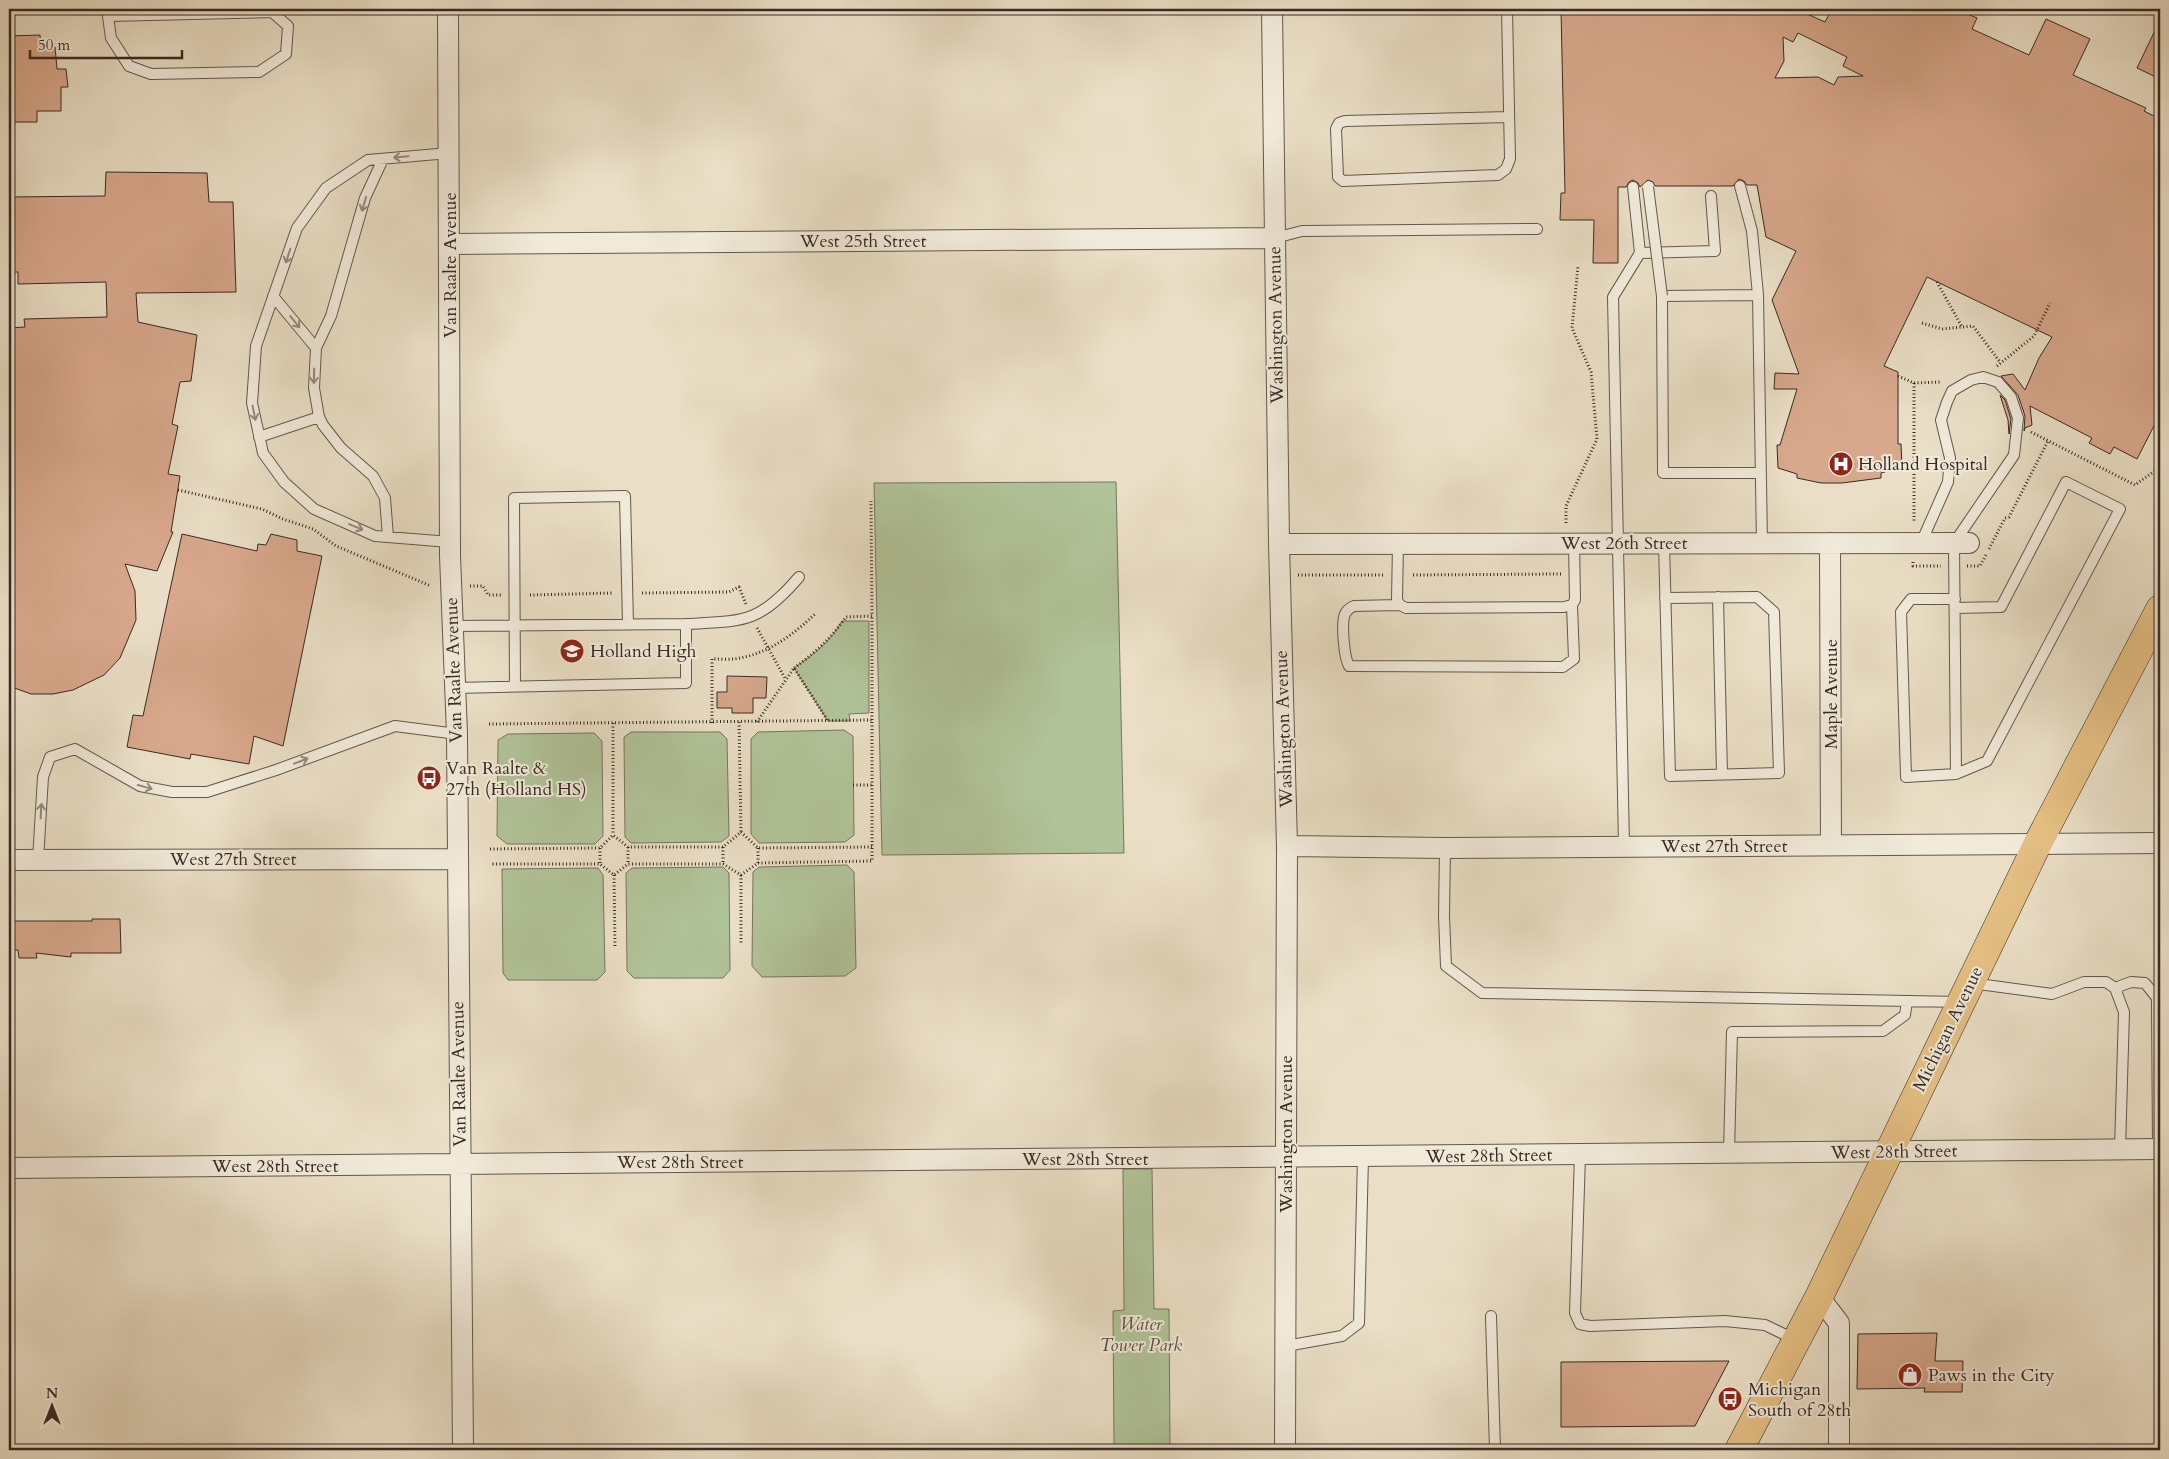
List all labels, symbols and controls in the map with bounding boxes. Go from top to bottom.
scale bar [30,28,182,60]
text: 50 m [38,35,70,55]
one-way arrow [393,152,409,162]
street label: Van Raalte Avenue [438,192,463,338]
one-way arrow [358,195,368,211]
street label: West 25th Street [799,229,927,254]
street label: Washington Avenue [1262,246,1290,405]
one-way arrow [283,248,292,264]
one-way arrow [289,315,300,328]
one-way arrow [309,367,319,383]
one-way arrow [250,404,259,420]
hospital icon: Holland Hospital [1828,451,1854,477]
place label: Holland Hospital [1858,452,1988,477]
one-way arrow [348,523,363,533]
street label: West 26th Street [1560,531,1688,556]
street label: Van Raalte Avenue [439,597,469,743]
school or university icon: Holland High [559,638,585,664]
place label: Holland High [590,639,697,664]
street label: Maple Avenue [1819,639,1844,749]
street label: Washington Avenue [1269,650,1299,809]
one-way arrow [293,756,309,765]
place label: Van Raalte & 27th (Holland HS) [446,756,587,802]
bus stop icon: Van Raalte & 27th (Holland HS) [416,765,442,791]
one-way arrow [137,782,153,792]
one-way arrow [36,804,45,820]
street label: West 27th Street [1660,834,1788,859]
street label: West 27th Street [169,847,297,872]
street label: Michigan Avenue [1907,962,1989,1096]
street label: Van Raalte Avenue [445,1001,473,1147]
street label: Washington Avenue [1274,1055,1299,1214]
street label: West 28th Street [1829,1138,1958,1166]
street label: West 28th Street [1424,1142,1553,1170]
street label: West 28th Street [1021,1147,1149,1172]
street label: West 28th Street [616,1150,744,1175]
street label: West 28th Street [211,1154,339,1179]
park label: Water Tower Park [1100,1312,1182,1358]
shop icon: Paws in the City [1897,1362,1923,1388]
place label: Paws in the City [1928,1363,2055,1388]
place label: Michigan South of 28th [1748,1377,1851,1423]
north arrow [28,1382,78,1432]
text: N [46,1384,58,1403]
bus stop icon: Michigan South of 28th [1717,1386,1743,1412]

